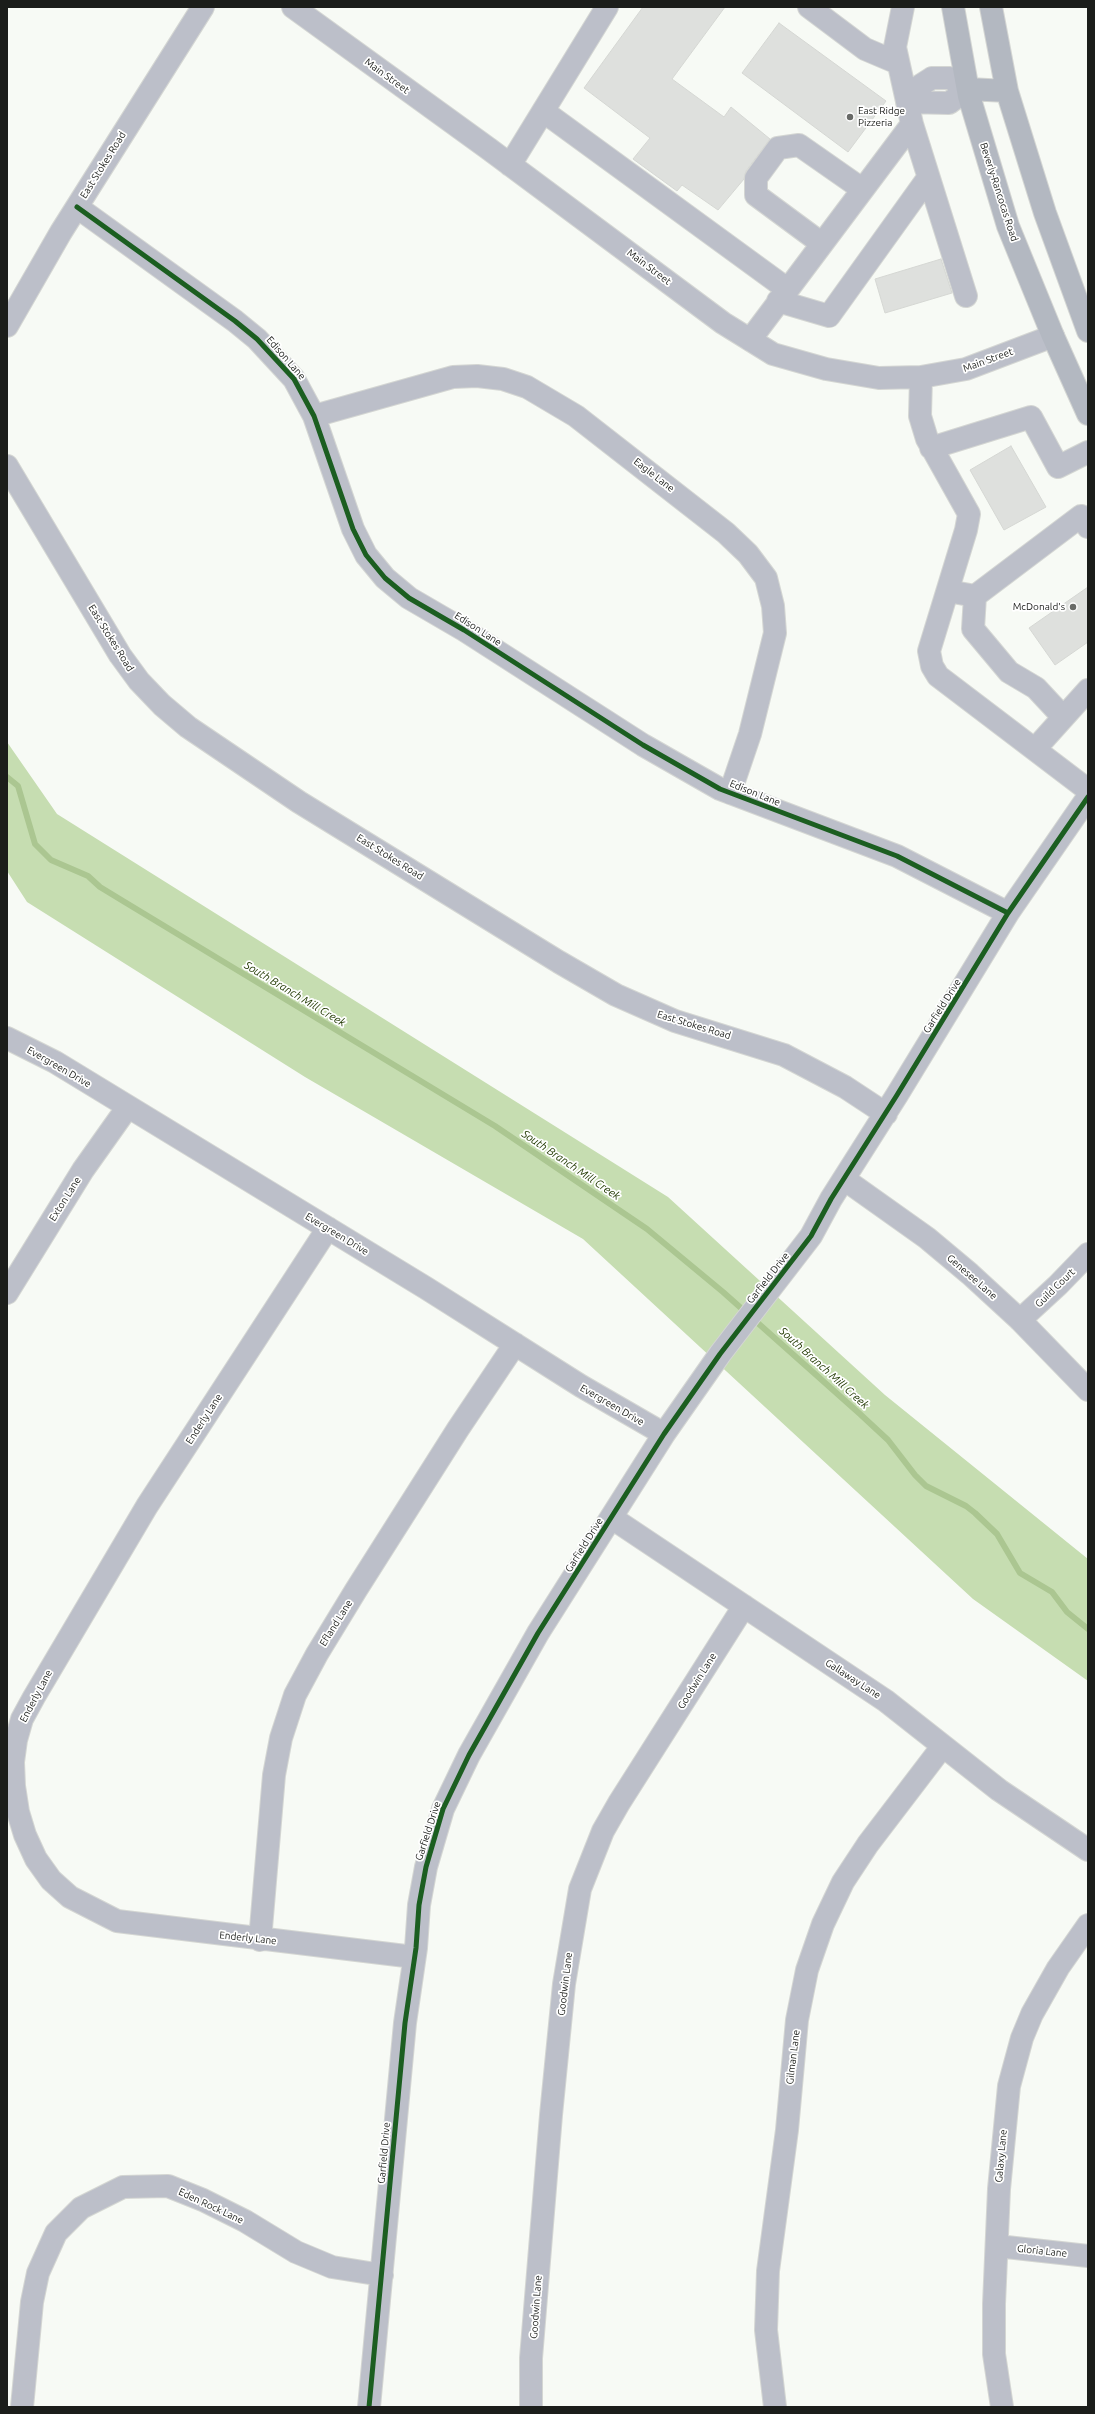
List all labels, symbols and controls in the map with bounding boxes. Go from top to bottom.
street label: Main Street [362,56,412,96]
place label: East Ridge Pizzeria [858,105,905,128]
marker: East Ridge Pizzeria [845,112,855,122]
street label: East Stokes Road [78,129,128,201]
street label: Beverly-Rancocas Road [977,141,1021,243]
street label: Main Street [625,247,673,287]
street label: Edison Lane [264,334,308,382]
street label: Main Street [961,345,1015,375]
street label: Eagle Lane [631,455,677,495]
place label: McDonald's [1013,601,1065,613]
street label: East Stokes Road [86,602,136,674]
marker: McDonald's [1068,602,1078,612]
street label: Edison Lane [452,609,504,649]
street label: Edison Lane [728,777,782,809]
street label: East Stokes Road [354,832,426,882]
water label: South Branch Mill Creek [242,959,348,1029]
street label: Garfield Drive [921,977,963,1035]
street label: East Stokes Road [656,1008,732,1042]
street label: Evergreen Drive [25,1044,93,1090]
water label: South Branch Mill Creek [519,1127,623,1203]
street label: Exton Lane [47,1175,83,1223]
street label: Evergreen Drive [303,1210,371,1258]
street label: Garfield Drive [744,1250,792,1306]
street label: Genesee Lane [944,1252,1000,1302]
street label: Guild Court [1033,1266,1077,1310]
water label: South Branch Mill Creek [777,1324,871,1412]
street label: Evergreen Drive [578,1382,646,1428]
street label: Enderly Lane [183,1392,225,1446]
street label: Garfield Drive [563,1516,605,1574]
street label: Efland Lane [317,1598,355,1648]
street label: Goodwin Lane [675,1651,719,1711]
street label: Gallaway Lane [823,1657,883,1701]
street label: Enderly Lane [17,1668,55,1724]
street label: Garfield Drive [413,1800,443,1862]
street label: Enderly Lane [219,1929,277,1947]
street label: Goodwin Lane [555,1952,575,2016]
street label: Gilman Lane [784,2029,802,2085]
street label: Garfield Drive [375,2122,393,2184]
street label: Galaxy Lane [993,2129,1009,2183]
street label: Eden Rock Lane [177,2186,245,2226]
street label: Gloria Lane [1016,2242,1068,2260]
street label: Goodwin Lane [528,2275,544,2339]

